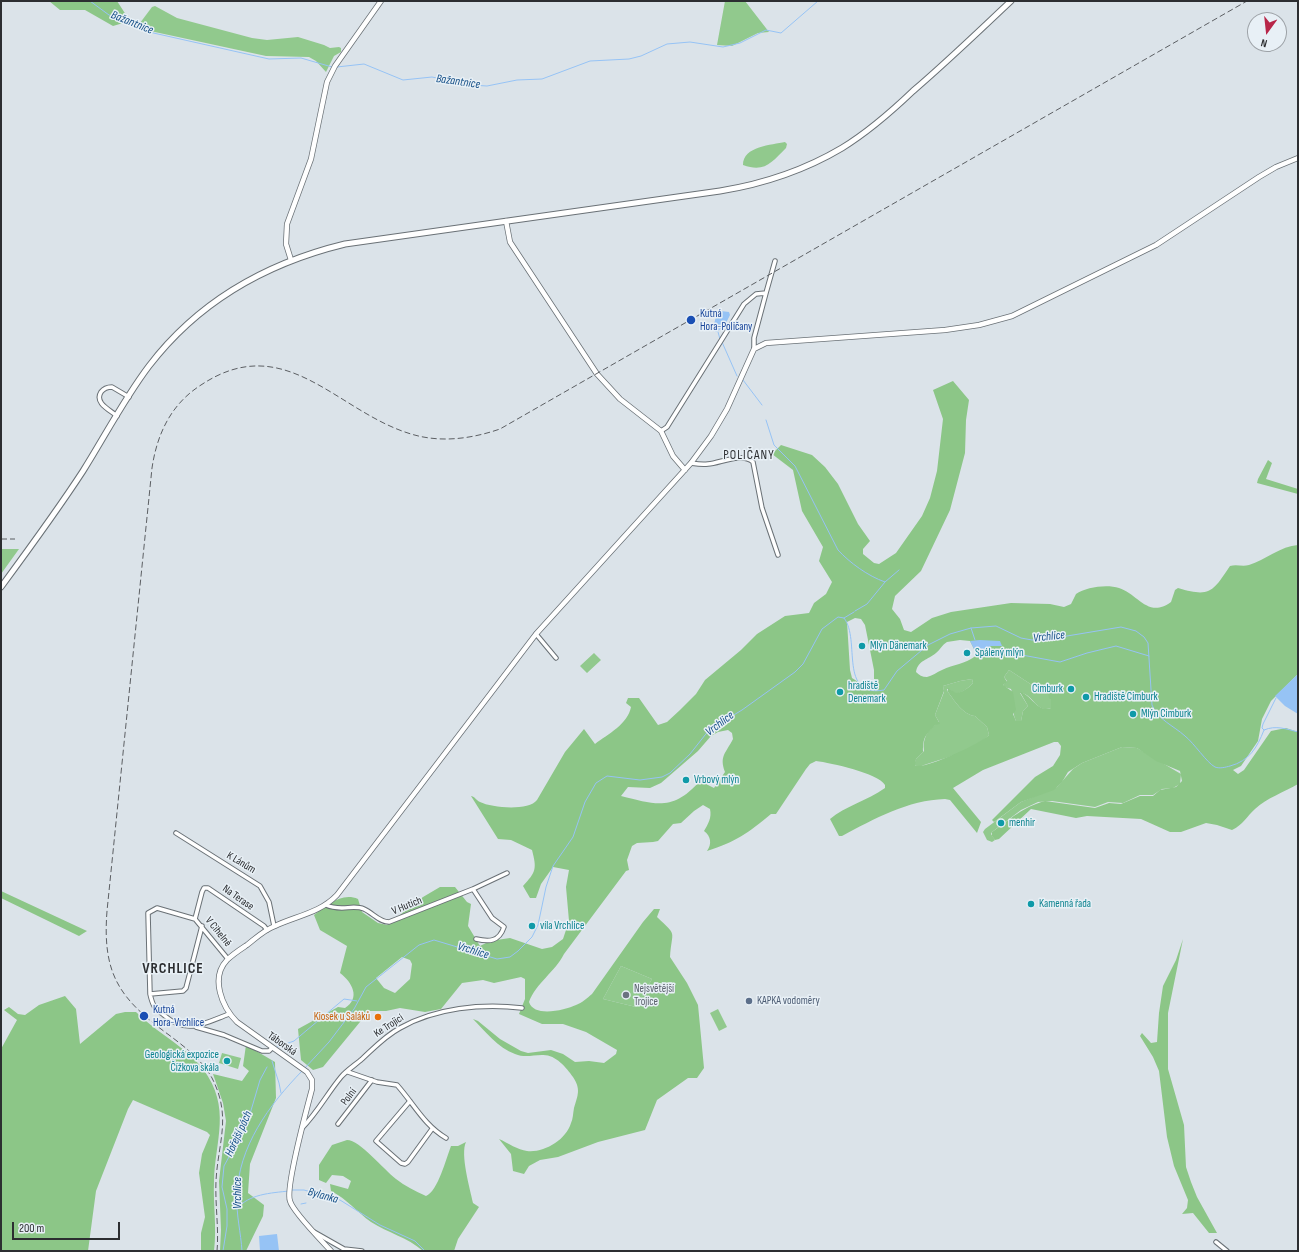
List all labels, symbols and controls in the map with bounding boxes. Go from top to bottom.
water label: Bažantnice [109,8,155,38]
north arrow [1247,12,1287,52]
text: N [1260,36,1269,50]
water label: Bažantnice [435,72,481,92]
place label: Kutná Hora-Poličany [700,307,752,333]
marker: Kutná Hora-Poličany [685,314,697,326]
district label: POLIČANY [723,448,775,464]
water label: Vrchlice [1032,628,1066,646]
place label: Mlýn Dänemark [870,639,927,653]
marker: Mlýn Dänemark [857,641,867,651]
place label: Spálený mlýn [975,646,1024,660]
marker: Spálený mlýn [962,648,972,658]
place label: hradiště Denemark [848,679,886,705]
place label: Cimburk [1032,682,1063,696]
marker: Cimburk [1066,684,1076,694]
marker: hradiště Denemark [835,687,845,697]
place label: Hradiště Cimburk [1094,690,1158,704]
marker: Hradiště Cimburk [1081,692,1091,702]
place label: Mlýn Cimburk [1141,707,1191,721]
water label: Vrchlice [703,709,737,739]
marker: Mlýn Cimburk [1128,709,1138,719]
place label: Vrbový mlýn [694,773,739,787]
marker: Vrbový mlýn [681,775,691,785]
place label: menhir [1009,816,1035,830]
marker: menhir [996,818,1006,828]
street label: K Lánům [224,849,258,877]
street label: Na Terase [220,882,256,914]
street label: V Hutích [390,894,424,918]
place label: Kamenná řada [1039,897,1091,911]
marker: Kamenná řada [1026,899,1036,909]
street label: V Cihelně [202,914,234,950]
place label: víla Vrchlice [540,919,584,933]
marker: víla Vrchlice [527,921,537,931]
water label: Vrchlice [456,939,490,963]
district label: VRCHLICE [142,960,204,978]
place label: Nejsvětější Trojice [634,982,674,1008]
marker: Nejsvětější Trojice [621,990,631,1000]
place label: KAPKA vodoměry [757,994,820,1008]
marker: KAPKA vodoměry [744,996,754,1006]
place label: Kutná Hora-Vrchlice [153,1003,204,1029]
marker: Kutná Hora-Vrchlice [138,1010,150,1022]
place label: Kiosek u Saláků [314,1010,370,1024]
street label: Ke Trojici [372,1012,406,1040]
marker: Kiosek u Saláků [373,1012,383,1022]
street label: Táborská [265,1029,299,1059]
place label: Geologická expozice Čížkova skála [145,1048,219,1074]
marker: Geologická expozice Čížkova skála [222,1056,232,1066]
street label: Polní [338,1086,360,1108]
water label: Hořejší pách [222,1109,256,1159]
water label: Vrchlice [231,1177,245,1209]
water label: Bylanka [306,1185,340,1207]
scale bar [14,1214,122,1240]
text: 200 m [19,1221,44,1236]

